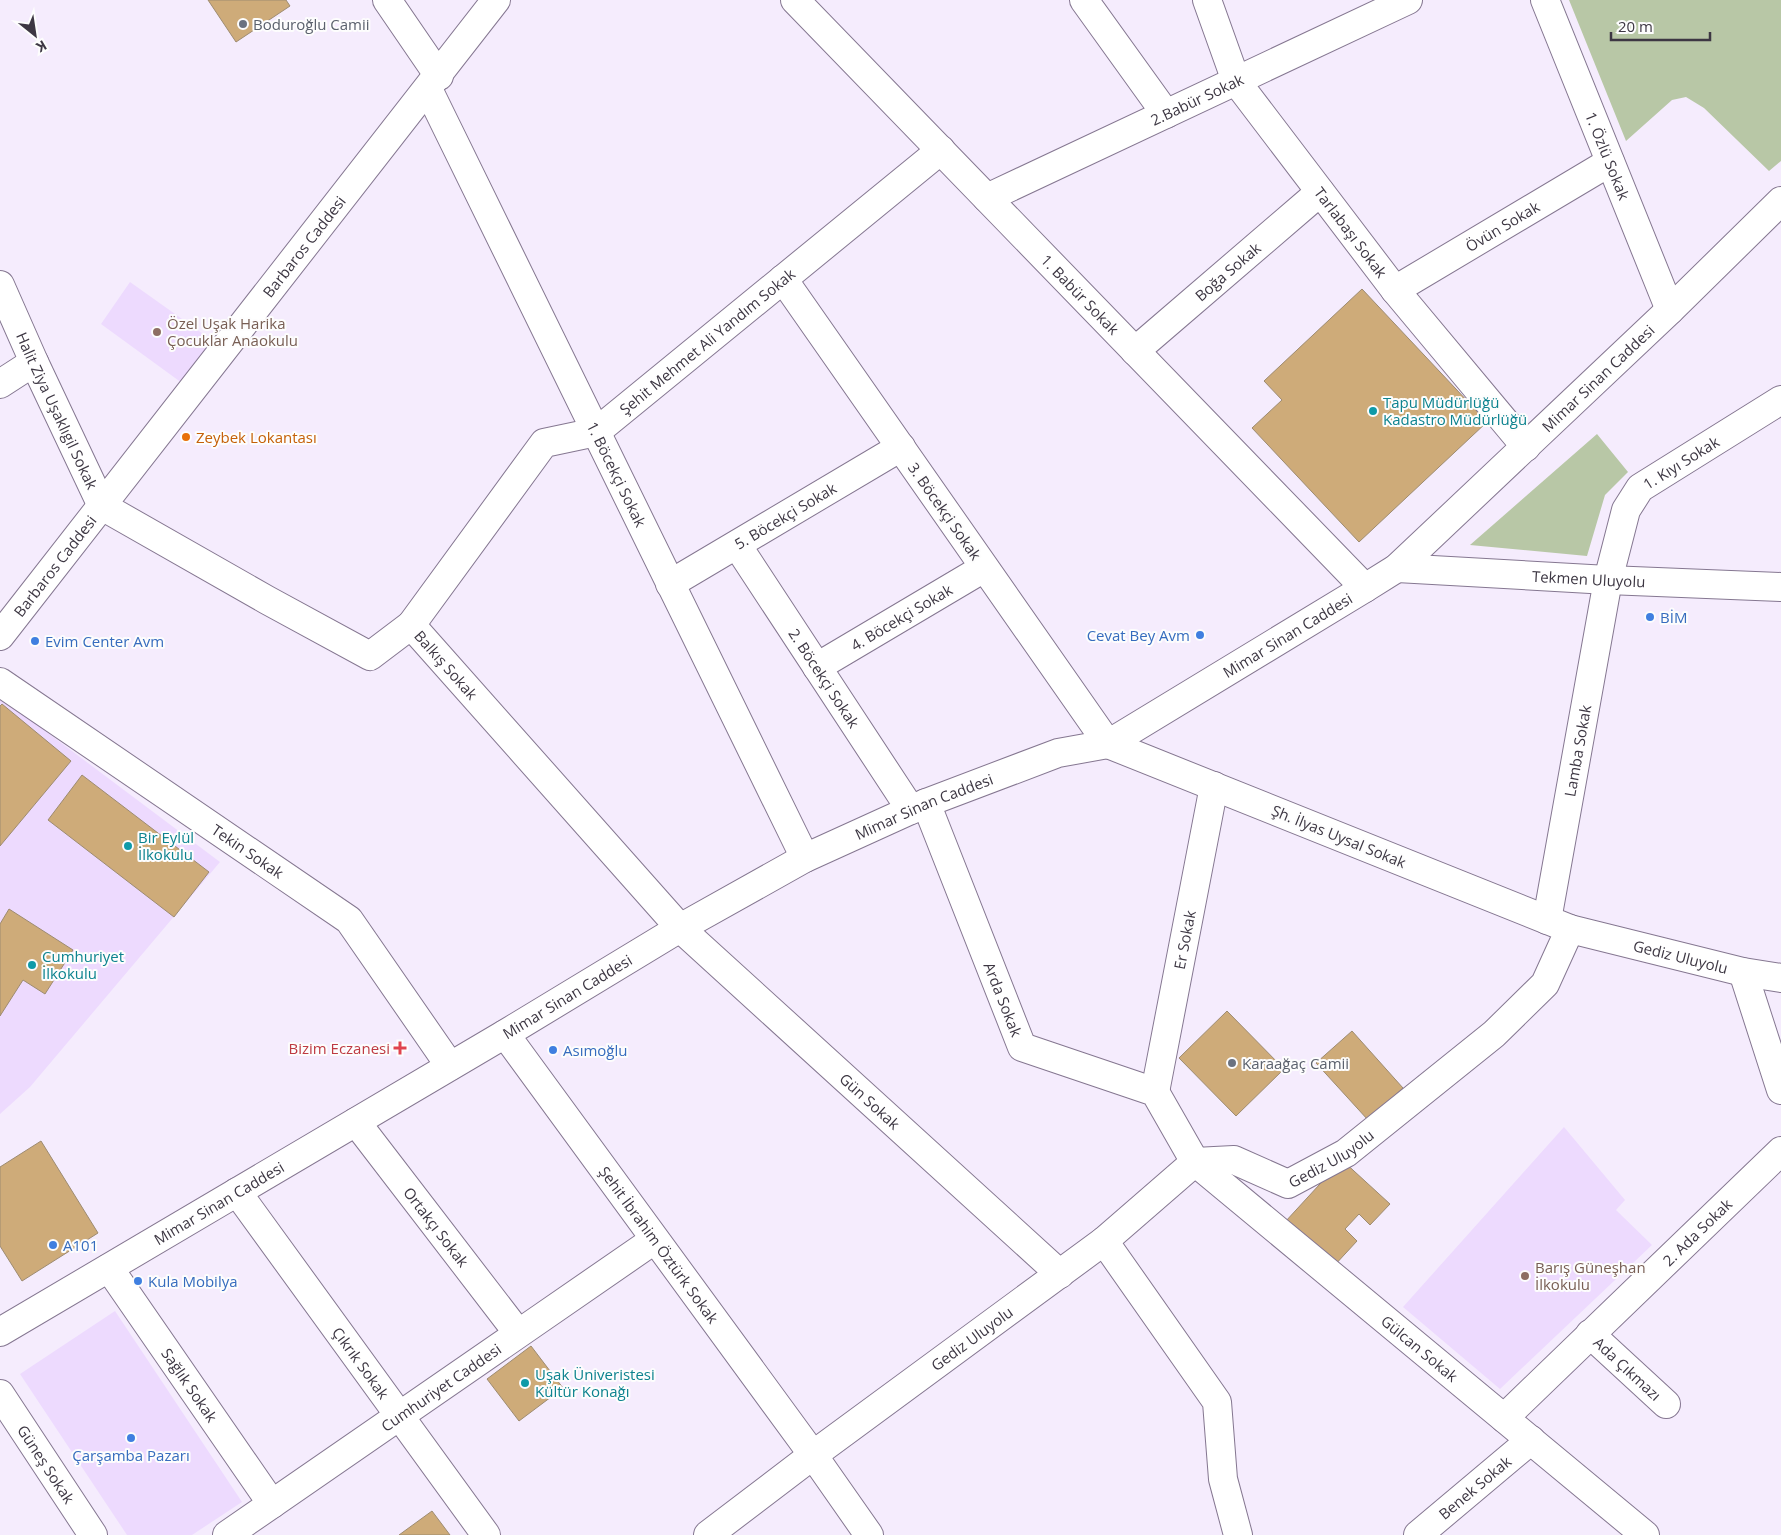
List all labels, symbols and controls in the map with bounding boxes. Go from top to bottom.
north arrow [10,10,60,60]
scale bar [1611,10,1710,42]
place label: Boduroğlu Camii [253,14,370,34]
text: 20 m [1618,16,1653,36]
marker: Boduroğlu Camii [237,18,249,30]
text: K [32,36,51,58]
street label: 2.Babür Sokak [1147,69,1247,130]
street label: 1. Özlü Sokak [1581,109,1635,203]
street label: Tarlabaşı Sokak [1310,183,1392,282]
street label: Barbaros Caddesi [258,192,350,301]
street label: Övün Sokak [1462,196,1543,256]
street label: Boğa Sokak [1190,238,1265,305]
street label: 1. Babür Sokak [1037,250,1124,339]
street label: Şehit Mehmet Ali Yandım Sokak [615,264,799,419]
place label: Özel Uşak Harika Çocuklar Anaokulu [167,313,298,350]
street label: Mimar Sinan Caddesi [1537,320,1659,436]
marker: Özel Uşak Harika Çocuklar Anaokulu [151,326,163,338]
street label: Halit Ziya Uşaklıgil Sokak [12,329,103,493]
place label: Tapu Müdürlüğü Kadastro Müdürlüğü [1383,392,1527,429]
marker: Tapu Müdürlüğü Kadastro Müdürlüğü [1367,405,1379,417]
street label: 1. Böcekçi Sokak [583,418,651,530]
place label: Zeybek Lokantası [196,427,317,447]
marker: Zeybek Lokantası [180,431,192,443]
street label: 1. Kıyı Sokak [1639,431,1723,494]
street label: 3. Böcekçi Sokak [904,458,986,564]
street label: 5. Böcekçi Sokak [731,478,840,554]
street label: Barbaros Caddesi [9,511,101,621]
street label: Tekmen Uluyolu [1531,566,1646,592]
street label: 4. Böcekçi Sokak [847,579,956,655]
street label: Mimar Sinan Caddesi [1219,588,1356,682]
place label: BİM [1660,607,1687,627]
marker: BİM [1644,611,1656,623]
street label: 2. Böcekçi Sokak [784,624,864,732]
place label: Cevat Bey Avm [1087,625,1190,645]
street label: Balkış Sokak [410,626,482,704]
marker: Cevat Bey Avm [1194,629,1206,641]
place label: Evim Center Avm [45,631,164,651]
marker: Evim Center Avm [29,635,41,647]
street label: Lamba Sokak [1559,703,1595,798]
street label: Mimar Sinan Caddesi [852,769,996,844]
street label: Şh. İlyas Uysal Sokak [1269,800,1409,872]
street label: Tekin Sokak [208,819,288,883]
place label: Bir Eylül İlkokulu [138,827,194,864]
marker: Bir Eylül İlkokulu [122,840,134,852]
street label: Er Sokak [1169,908,1200,971]
street label: Gediz Uluyolu [1631,935,1730,978]
place label: Cumhuriyet İlkokulu [42,946,124,983]
street label: Mimar Sinan Caddesi [499,950,636,1043]
marker: Cumhuriyet İlkokulu [26,959,38,971]
street label: Arda Sokak [980,959,1027,1040]
place label: Bizim Eczanesi [288,1038,390,1058]
place label: Asımoğlu [563,1040,627,1060]
marker: Bizim Eczanesi [394,1042,406,1054]
marker: Asımoğlu [547,1044,559,1056]
place label: Karaağaç Camii [1242,1053,1349,1073]
marker: Karaağaç Camii [1226,1057,1238,1069]
street label: Gün Sokak [836,1068,904,1134]
street label: Gediz Uluyolu [1285,1125,1378,1192]
street label: Mimar Sinan Caddesi [150,1157,287,1249]
street label: Şehit İbrahim Öztürk Sokak [595,1162,723,1327]
street label: Ortakçı Sokak [399,1183,474,1271]
street label: 2. Ada Sokak [1658,1194,1736,1270]
place label: A101 [63,1235,98,1255]
marker: A101 [47,1239,59,1251]
place label: Barış Güneşhan İlkokulu [1535,1257,1646,1294]
marker: Barış Güneşhan İlkokulu [1519,1270,1531,1282]
place label: Kula Mobilya [148,1271,238,1291]
marker: Kula Mobilya [132,1275,144,1287]
street label: Gediz Uluyolu [927,1302,1017,1375]
street label: Gülcan Sokak [1377,1311,1462,1386]
street label: Çıkrık Sokak [328,1323,394,1403]
street label: Ada Çıkmazı [1589,1332,1666,1405]
street label: Cumhuriyet Caddesi [377,1339,505,1436]
street label: Sağlık Sokak [157,1344,222,1426]
place label: Uşak Üniveristesi Kültür Konağı [535,1364,655,1401]
marker: Uşak Üniveristesi Kültür Konağı [519,1377,531,1389]
street label: Güneş Sokak [13,1421,79,1507]
marker: Çarşamba Pazarı [125,1432,137,1444]
place label: Çarşamba Pazarı [72,1445,190,1465]
street label: Benek Sokak [1434,1451,1515,1524]

